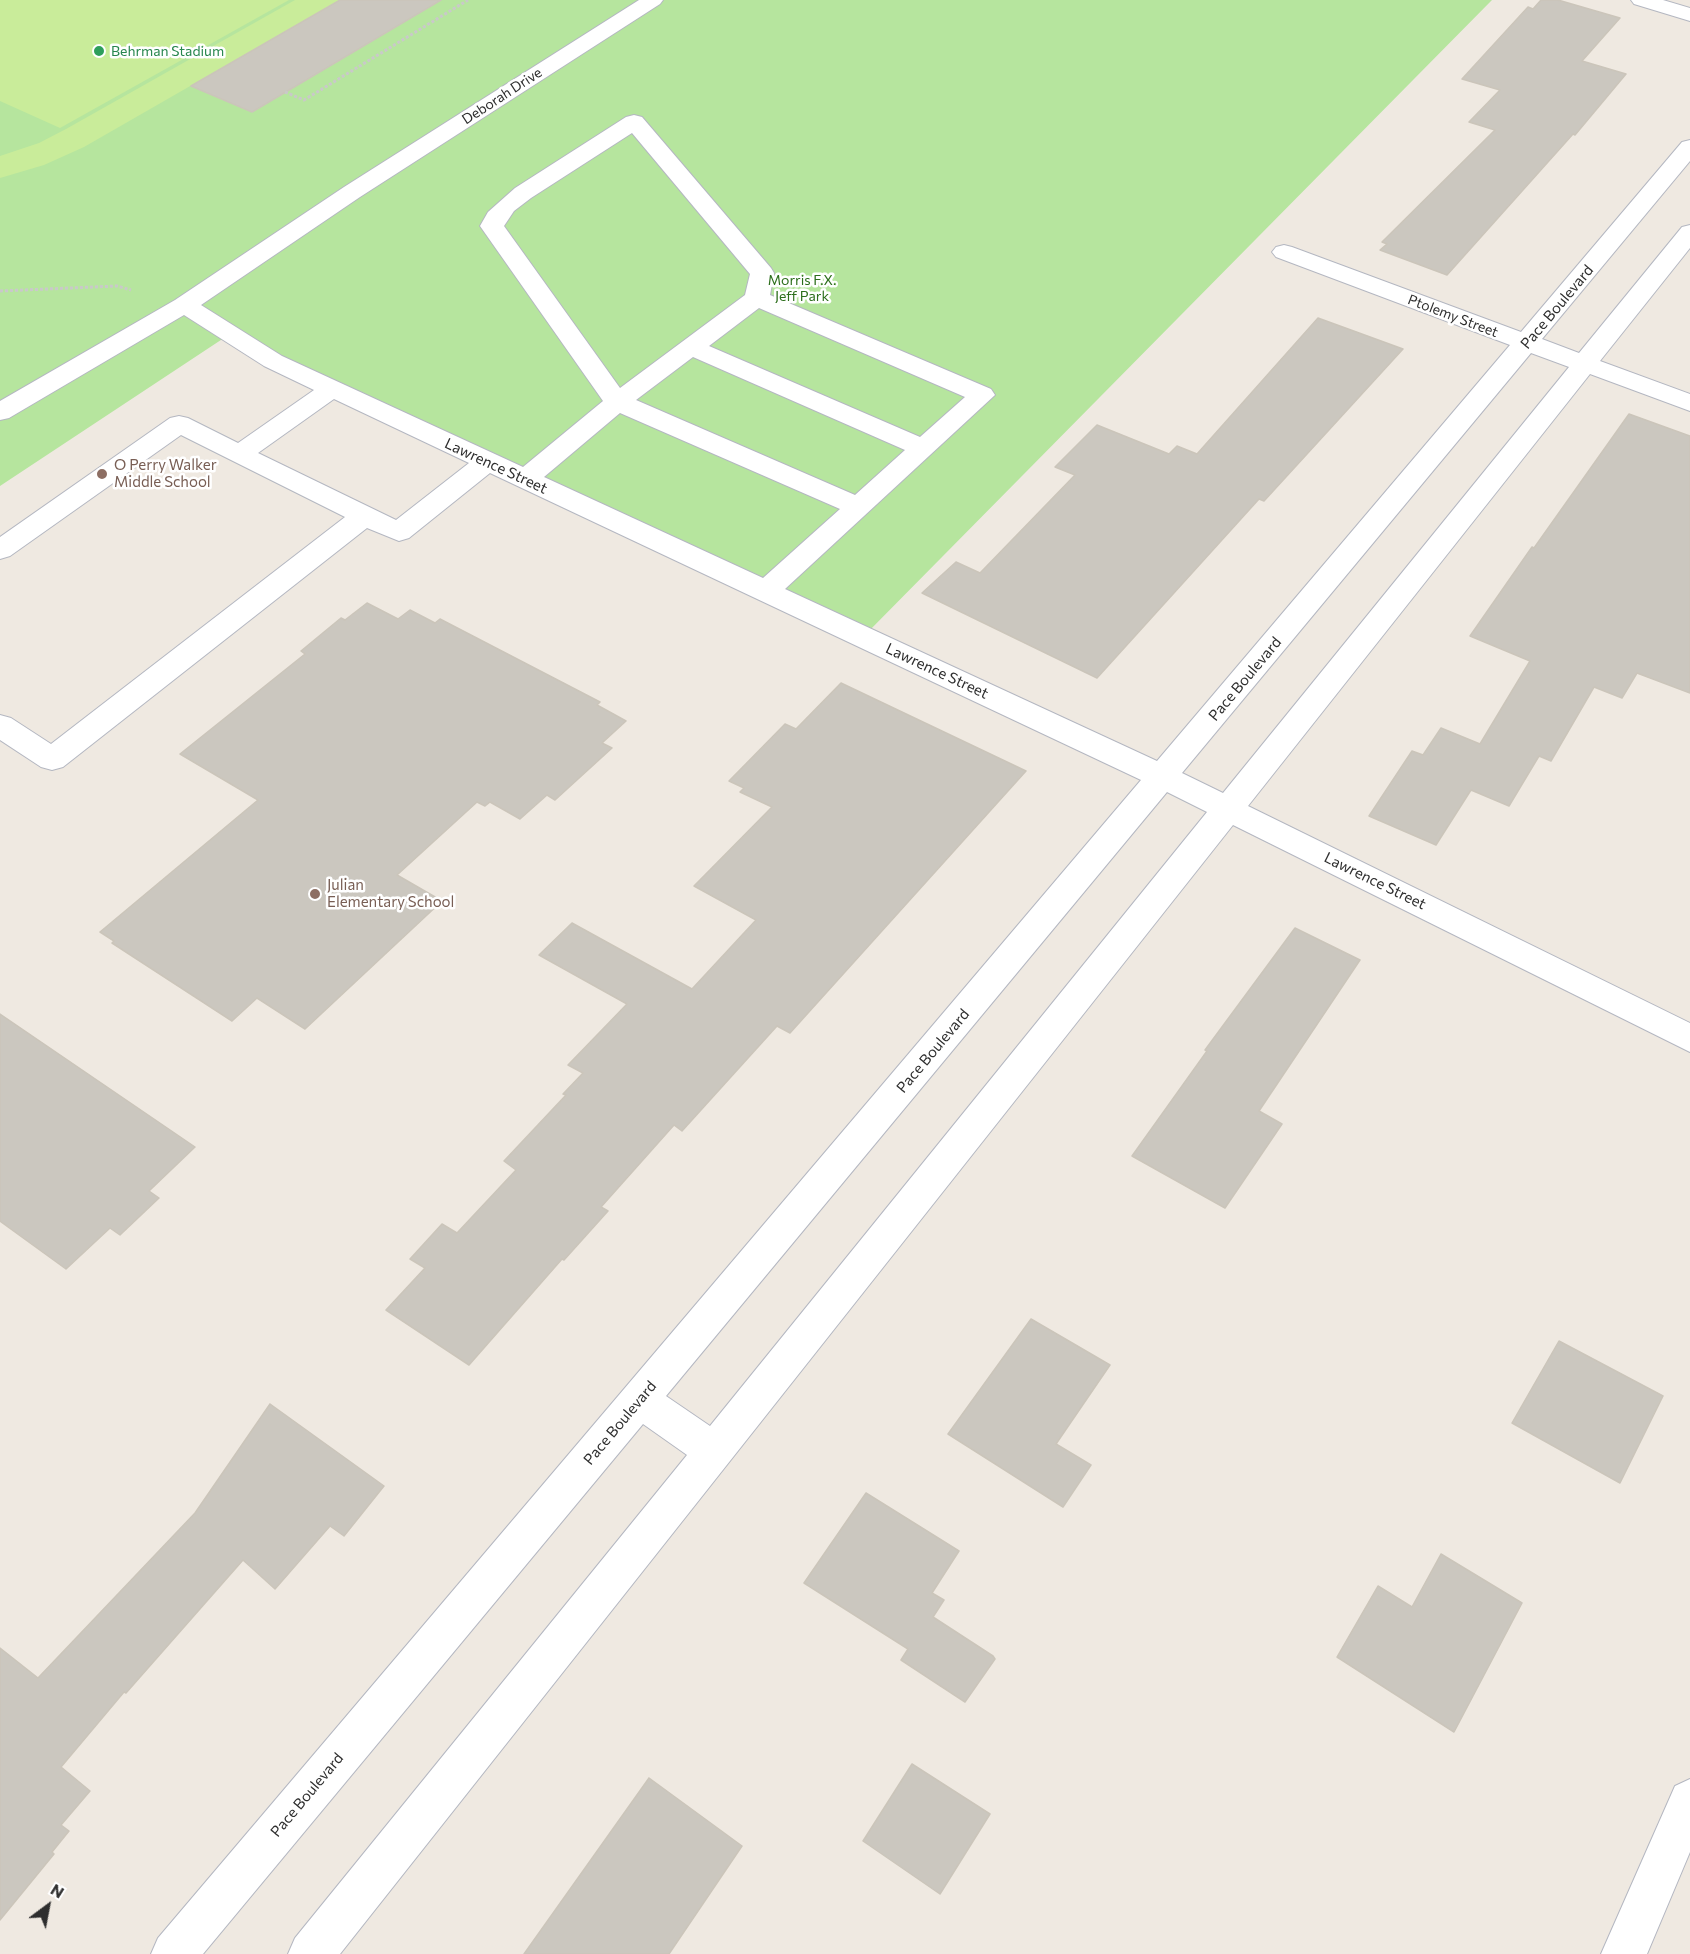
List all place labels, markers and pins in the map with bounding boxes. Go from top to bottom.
place label: Behrman Stadium [111,43,224,59]
marker: Behrman Stadium [92,44,106,58]
place label: O Perry Walker Middle School [114,456,217,491]
marker: O Perry Walker Middle School [95,467,109,481]
place label: Julian Elementary School [327,876,454,911]
marker: Julian Elementary School [308,887,322,901]

